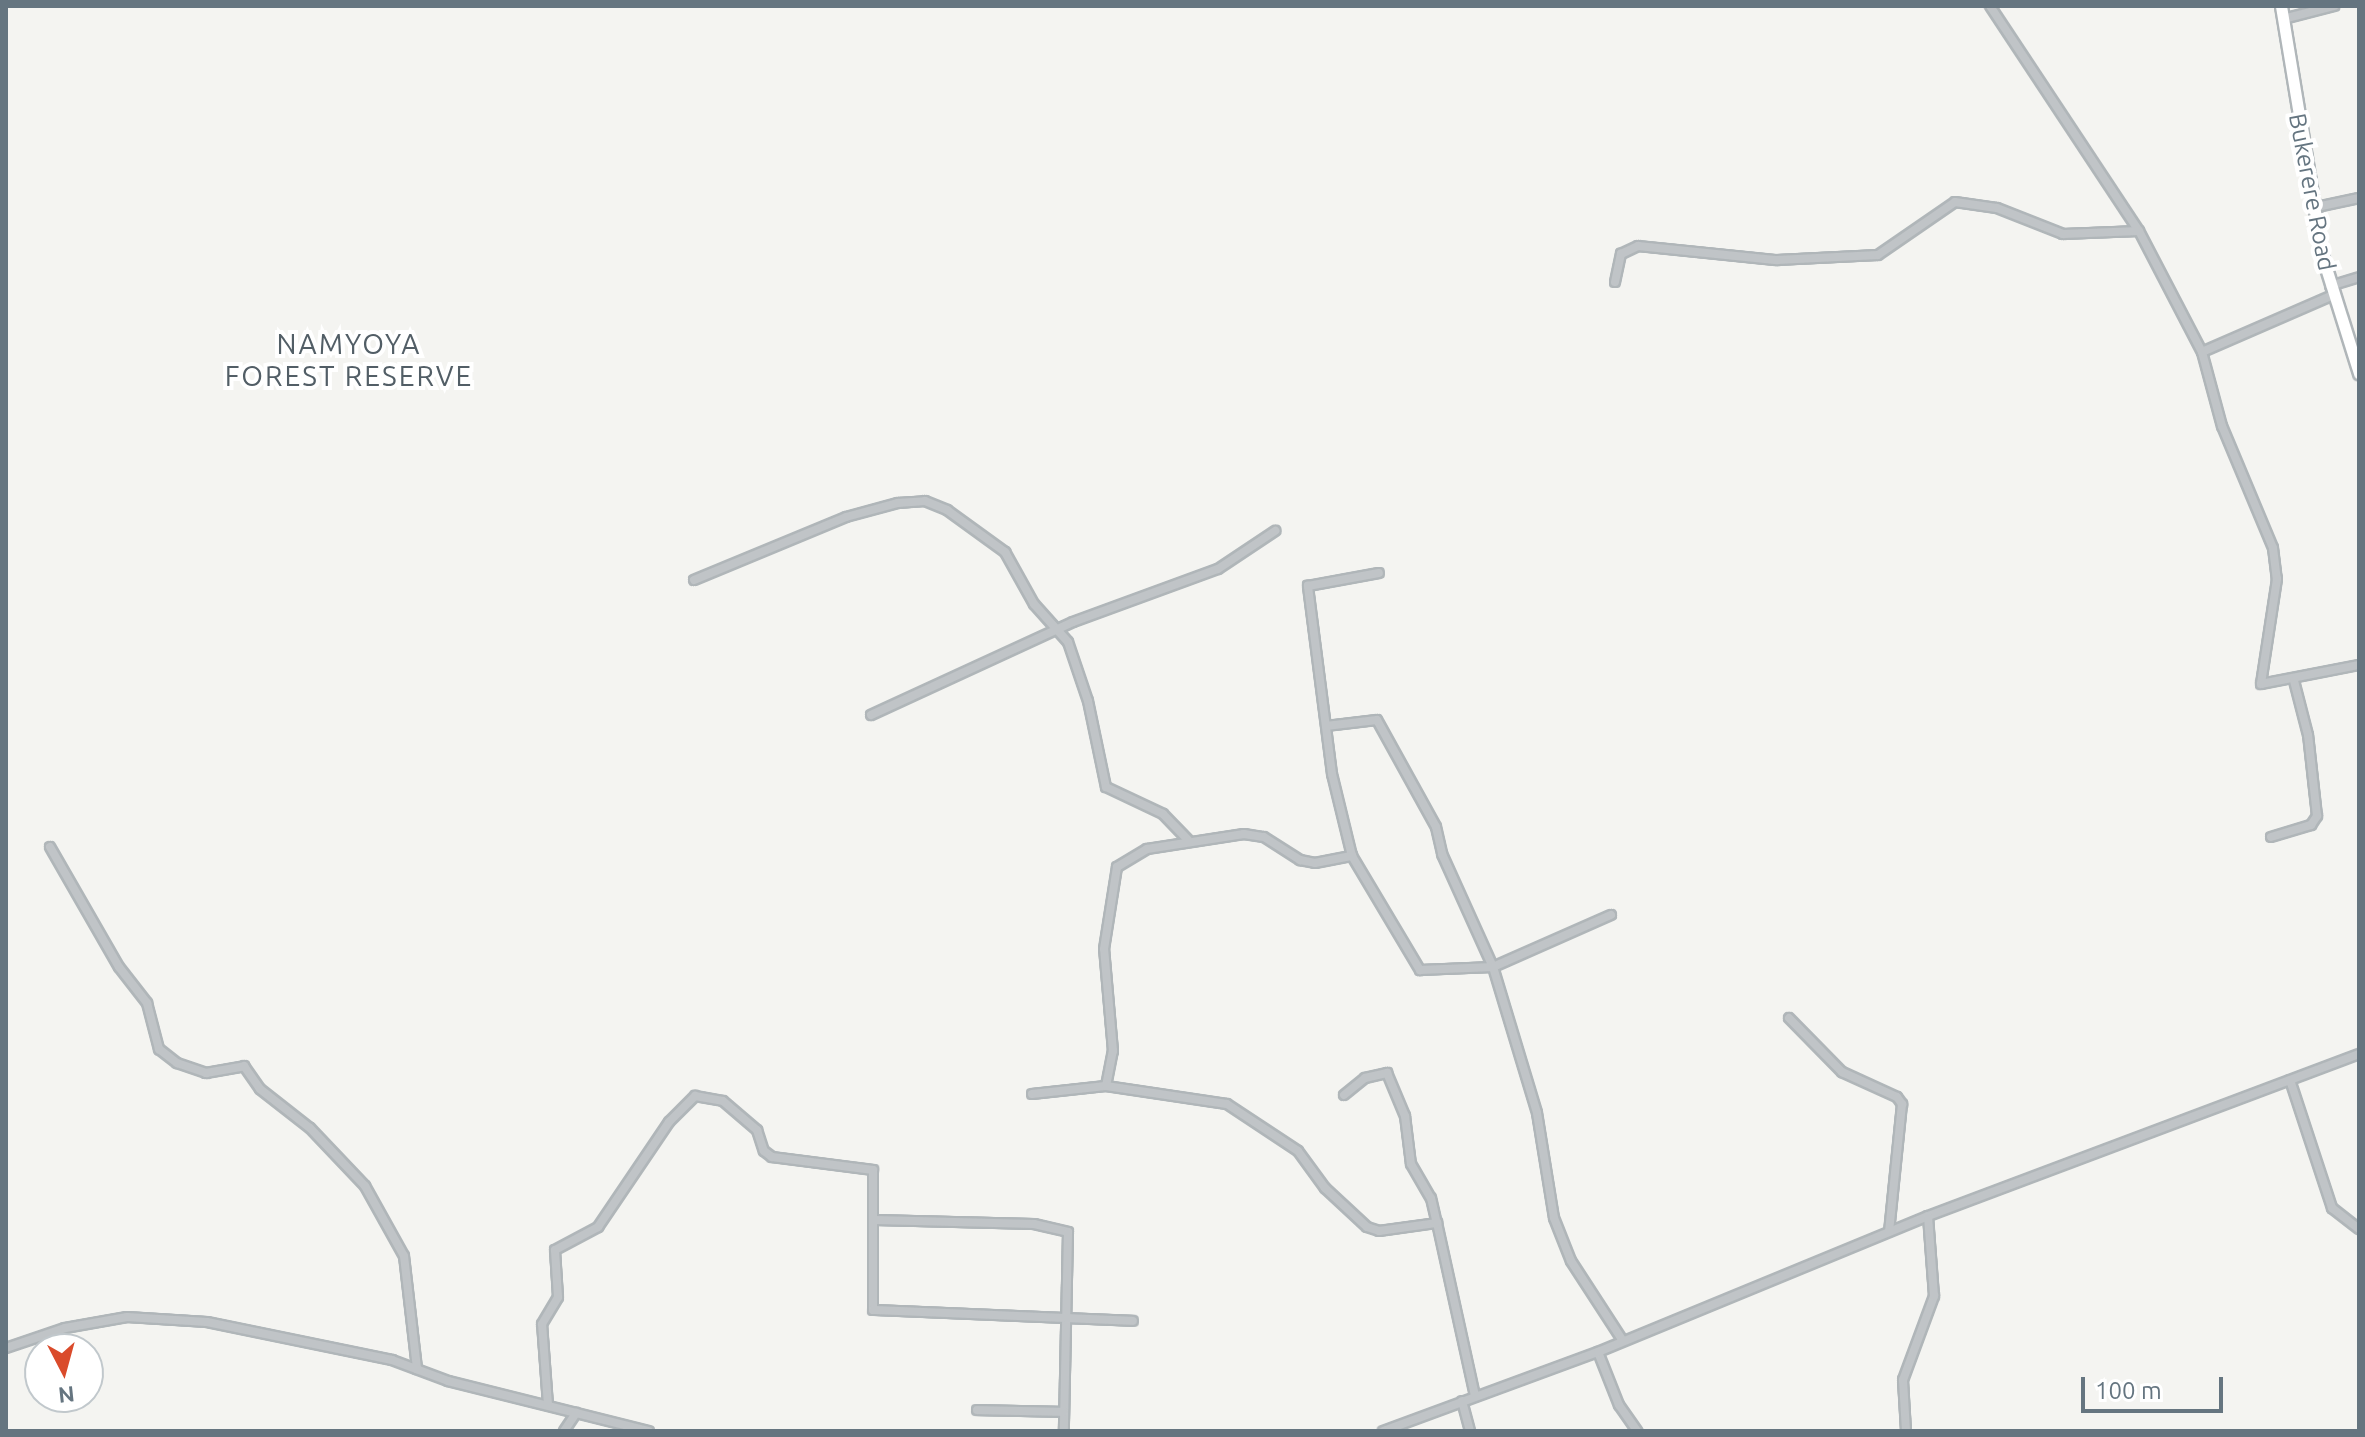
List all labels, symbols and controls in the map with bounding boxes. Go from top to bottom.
street label: Bukerere Road [2283,111,2341,273]
district label: NAMYOYA FOREST RESERVE [225,327,473,393]
north arrow [24,1333,104,1413]
scale bar [2085,1361,2227,1411]
text: 100 m [2095,1377,2162,1404]
text: N [57,1382,76,1409]

